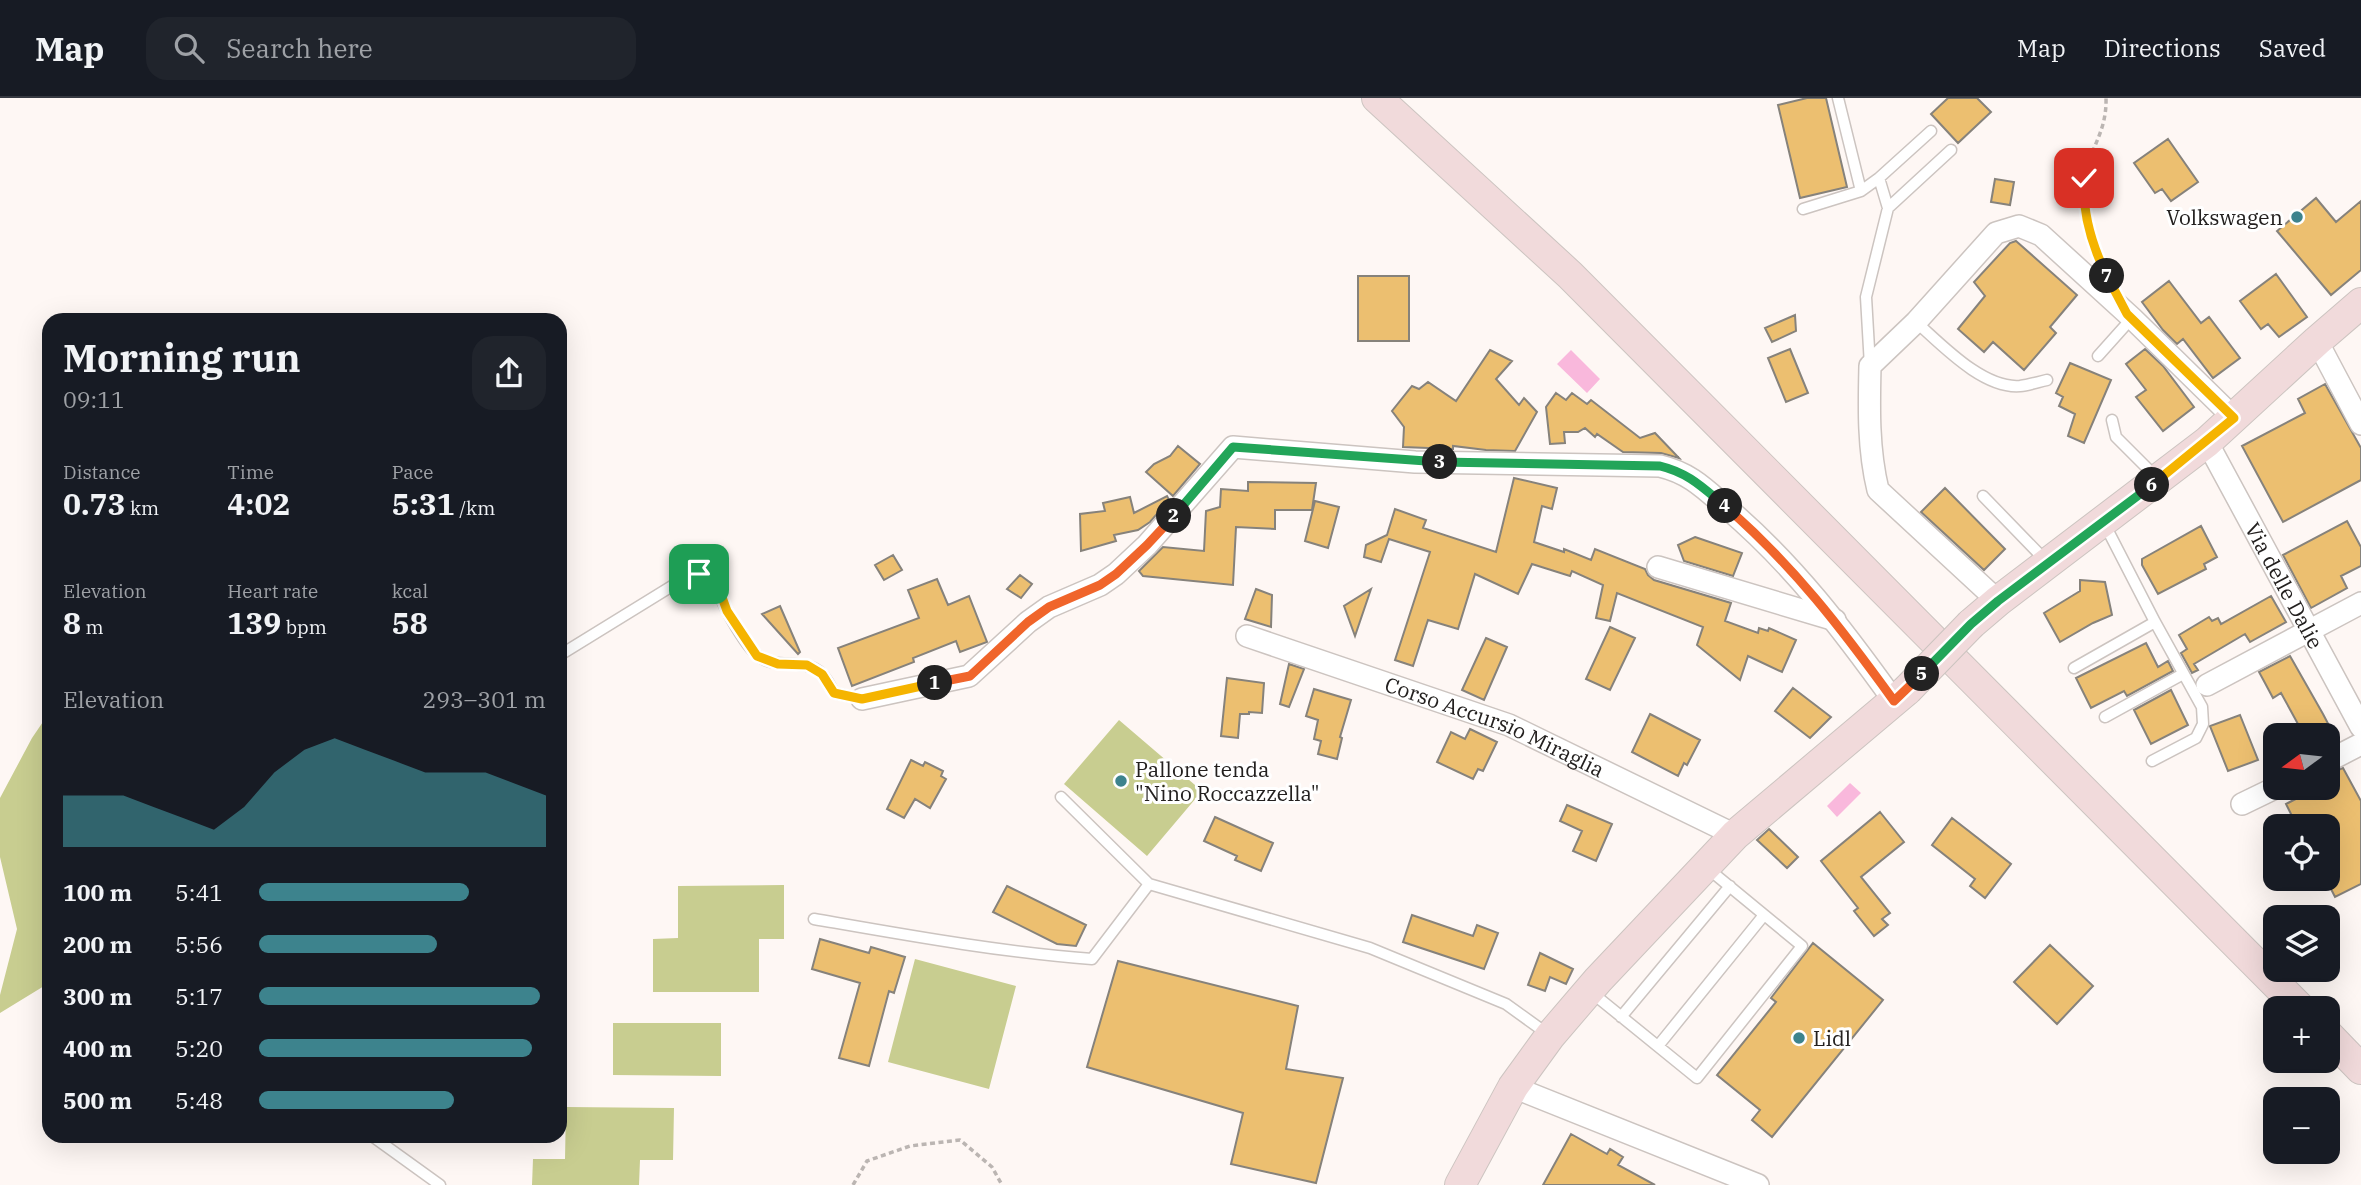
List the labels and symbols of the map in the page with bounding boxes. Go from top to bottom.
pin [2054,148,2114,208]
place label: Volkswagen [2166,203,2283,231]
marker: Volkswagen [2289,209,2305,225]
pin: 7 [2090,258,2124,294]
pin: 3 [1422,444,1458,480]
pin: 6 [2134,468,2170,502]
pin: 4 [1708,488,1742,524]
pin: 2 [1156,498,1192,534]
street label: Via delle Dalie [2239,517,2330,654]
pin [669,544,729,604]
pin: 5 [1904,656,1940,692]
pin: 1 [918,666,953,700]
street label: Corso Accursio Miraglia [1381,670,1609,783]
north arrow [2263,723,2340,800]
place label: Pallone tenda "Nino Roccazzella" [1135,755,1320,807]
marker: Pallone tenda "Nino Roccazzella" [1113,773,1129,789]
place label: Lidl [1813,1024,1851,1052]
marker: Lidl [1791,1030,1807,1046]

